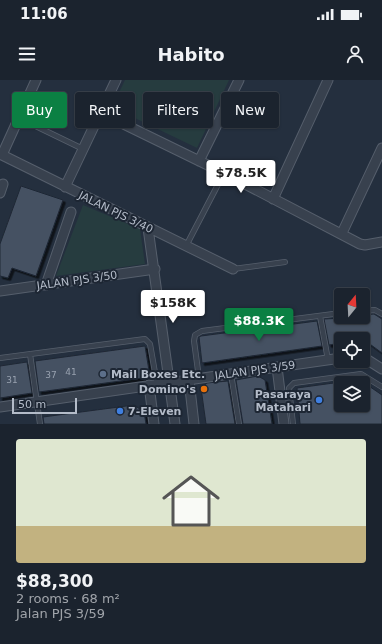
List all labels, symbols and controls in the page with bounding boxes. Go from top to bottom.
text: 11:06 [20,5,68,23]
icon: menu [16,43,38,65]
icon: person [344,43,366,65]
text: Habito [157,44,225,65]
chip: Buy [12,92,67,128]
chip: Rent [75,92,135,128]
chip: Filters [143,92,213,128]
chip: New [221,92,279,128]
pin: $78.5K [208,160,274,194]
text: $78.5K [215,165,267,180]
street label: JALAN PJS 3/40 [76,188,155,236]
street label: JALAN PJS 3/50 [35,268,118,293]
north arrow [334,288,370,324]
map controls [334,288,370,412]
pin: $158K [145,290,201,324]
text: $158K [150,295,196,310]
pin: $88.3K [226,308,292,342]
text: $88.3K [233,313,285,328]
button: locate [334,332,370,368]
street label: JALAN PJS 3/59 [213,358,296,383]
house number: 41 [65,367,77,377]
place label: Mail Boxes Etc. [111,368,205,381]
marker: Mail Boxes Etc. [98,369,108,379]
house number: 37 [45,370,57,380]
house number: 31 [6,375,18,385]
button: layers [334,376,370,412]
place label: Domino's [139,383,196,396]
marker: Domino's [199,384,209,394]
place label: Pasaraya Matahari [255,388,311,414]
marker: Pasaraya Matahari [314,395,324,405]
scale bar [12,396,77,415]
text: 50 m [18,398,46,411]
place label: 7-Eleven [128,405,181,418]
marker: 7-Eleven [115,406,125,416]
icon: home [155,465,227,537]
text: $88,300 [16,571,93,591]
text: 2 rooms · 68 m² [16,591,120,606]
text: Jalan PJS 3/59 [16,606,105,621]

